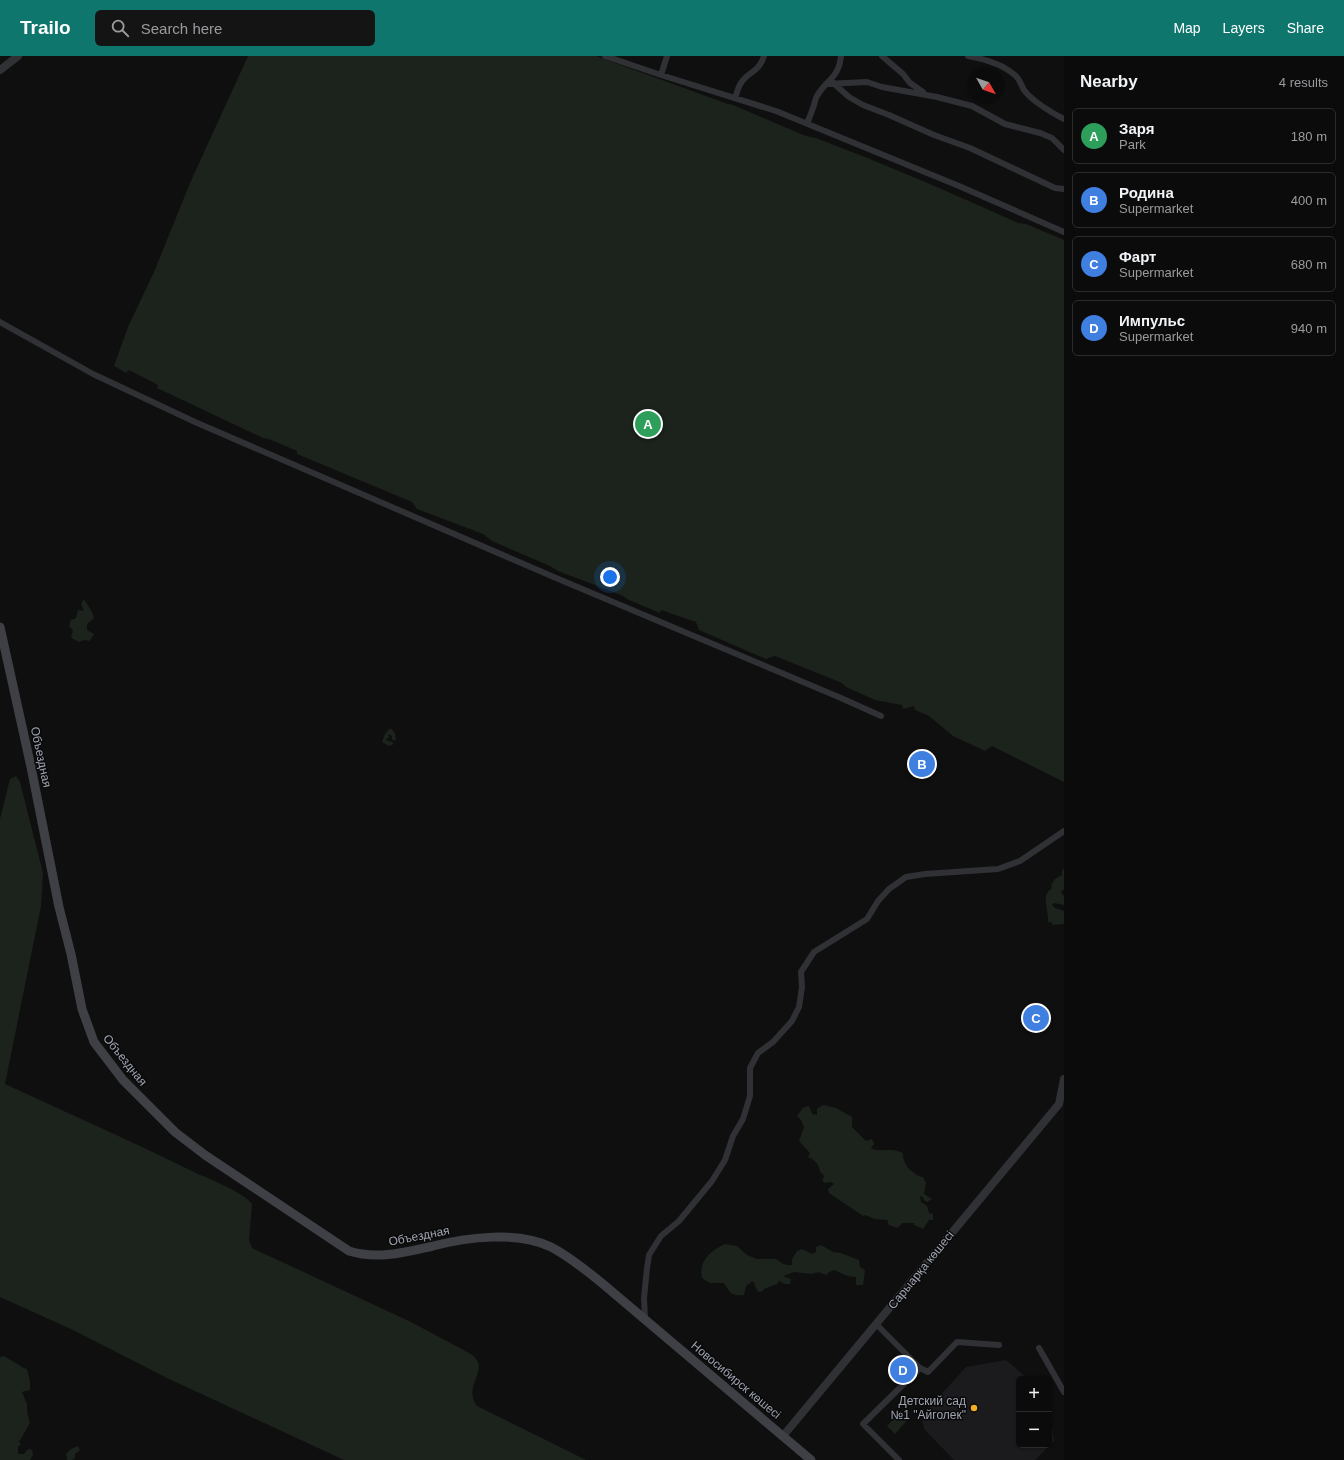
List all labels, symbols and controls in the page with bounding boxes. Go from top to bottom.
search box [95,10,375,46]
text: Trailo [20,17,71,38]
icon: search [109,17,131,39]
text: Search here [141,20,222,37]
text: Map [1173,20,1201,36]
text: Layers [1223,20,1265,36]
text: Share [1287,20,1324,36]
north arrow [968,68,1004,104]
text: Nearby [1080,72,1138,91]
text: 4 results [1279,75,1328,90]
text: Заря [1119,120,1154,137]
text: A [1089,129,1099,144]
text: 180 m [1291,129,1327,144]
text: Park [1119,137,1146,152]
text: Родина [1119,184,1174,201]
text: B [1089,193,1099,208]
text: 400 m [1291,193,1327,208]
text: Supermarket [1119,201,1193,216]
text: Фарт [1119,248,1156,265]
text: C [1089,257,1099,272]
text: 680 m [1291,257,1327,272]
text: Supermarket [1119,265,1193,280]
text: Импульс [1119,312,1185,329]
text: D [1089,321,1099,336]
text: 940 m [1291,321,1327,336]
text: Supermarket [1119,329,1193,344]
pin: A [635,409,661,439]
your location [600,567,620,587]
street label: Объездная [28,725,54,789]
pin: B [909,749,935,779]
pin: C [1023,1003,1049,1033]
street label: Объездная [100,1032,150,1088]
street label: Объездная [387,1223,451,1249]
street label: Сарыарқа көшесі [885,1228,957,1312]
street label: Новосибирск көшесі [688,1338,784,1422]
pin: D [890,1355,916,1385]
map controls [1016,1376,1052,1448]
button: + [1016,1376,1052,1412]
place label: Детский сад №1 "Айголек" [890,1394,966,1422]
marker: Детский сад №1 "Айголек" [969,1403,979,1413]
button: − [1016,1412,1052,1448]

